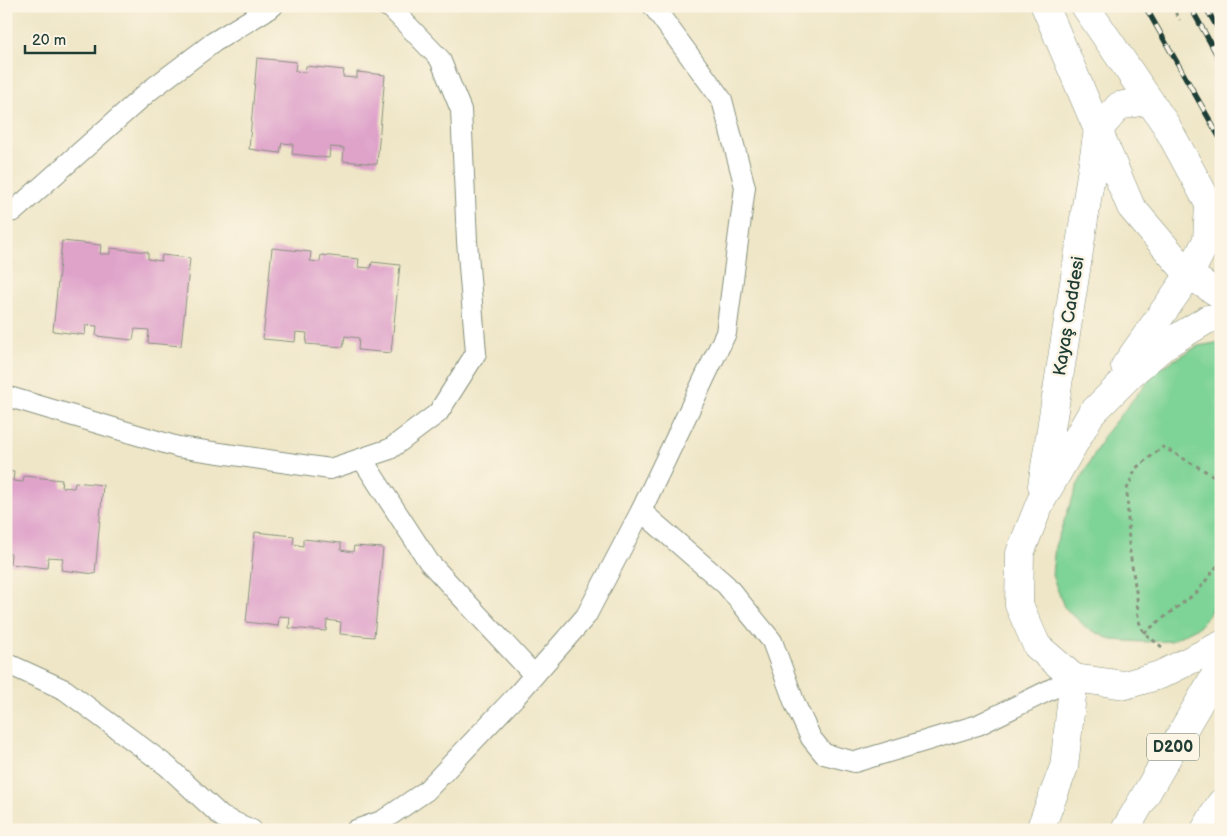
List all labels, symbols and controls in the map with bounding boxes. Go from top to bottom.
scale bar [25,22,95,54]
text: 20 m [32,31,66,50]
street label: Kayaş Caddesi [1049,255,1089,377]
road number: D200 [1147,734,1199,760]

